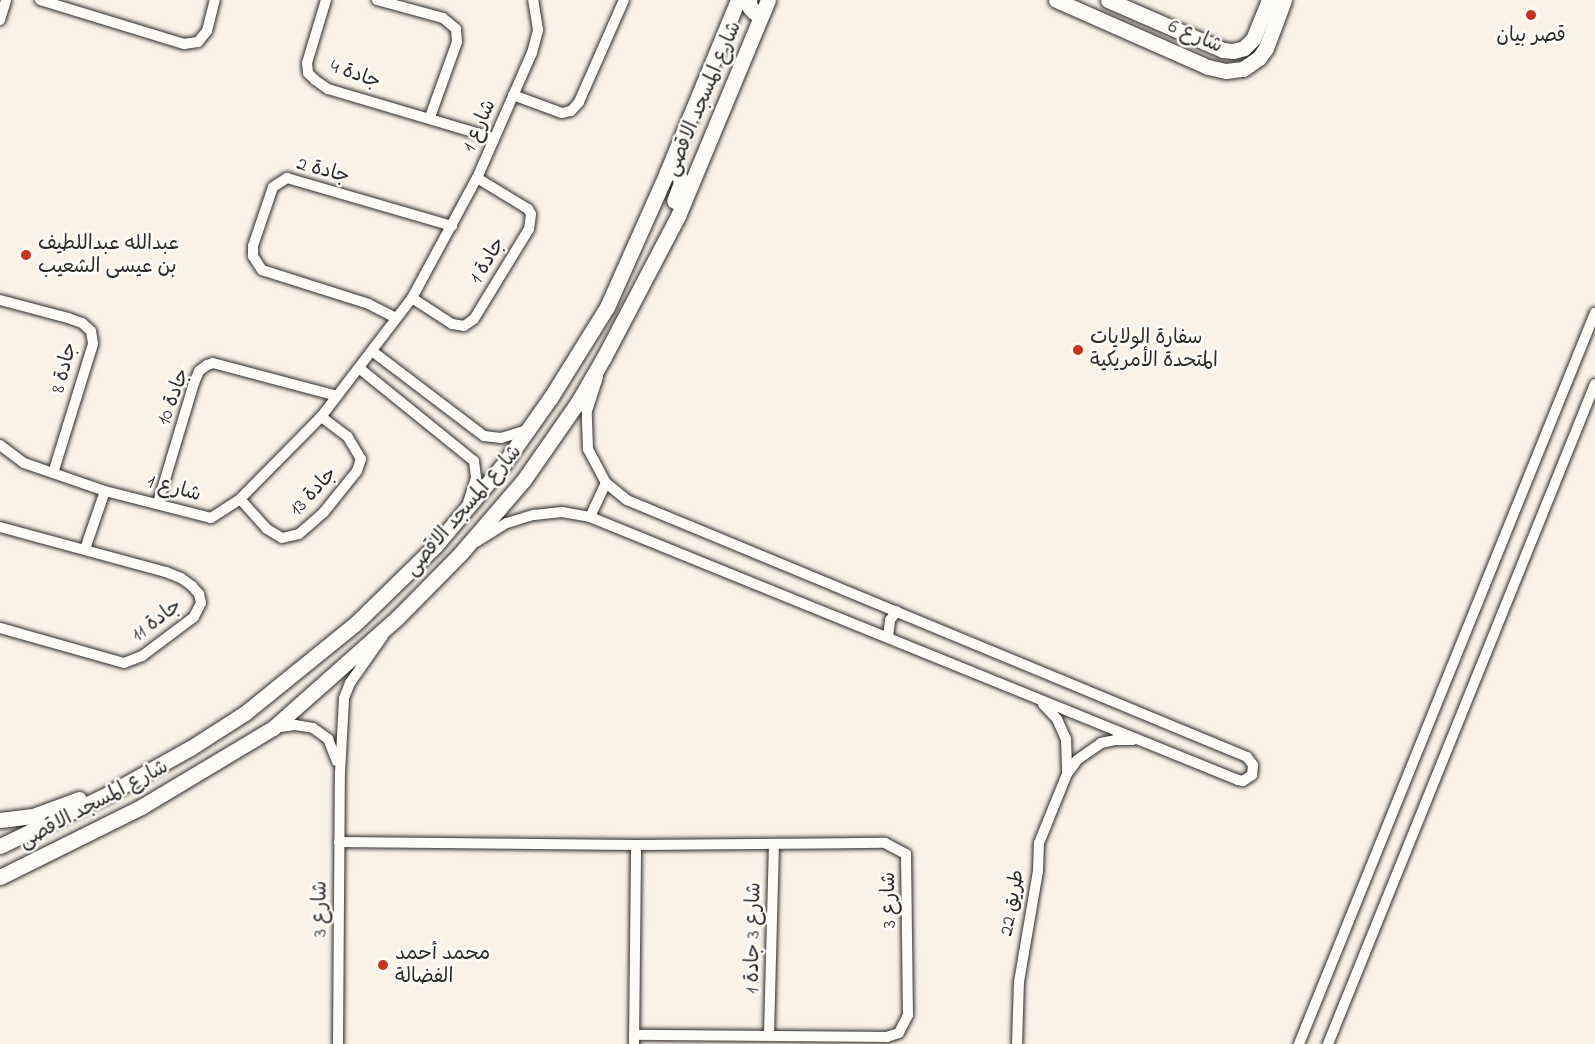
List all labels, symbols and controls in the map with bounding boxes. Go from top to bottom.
marker: قصر بيان [1524,8,1538,22]
street label: شارع 6 [1164,15,1226,59]
street label: شارع المسجد الاقصى [661,18,747,180]
place label: قصر بيان [1496,24,1566,48]
street label: جادة 4 [326,55,384,95]
street label: شارع 1 [458,96,502,156]
street label: جادة 2 [294,152,352,190]
place label: عبدالله عبداللطيف بن عيسى الشعيب [38,232,179,279]
street label: جادة 1 [465,233,511,289]
marker: عبدالله عبداللطيف بن عيسى الشعيب [19,248,33,262]
place label: سفارة الولايات المتحدة الأمريكية [1090,326,1218,373]
street label: جادة 8 [47,340,83,396]
marker: سفارة الولايات المتحدة الأمريكية [1071,343,1085,357]
street label: جادة 10 [152,365,196,429]
street label: شارع المسجد الاقصى [401,441,527,581]
street label: جادة 13 [285,462,343,522]
street label: شارع 1 [145,470,203,508]
street label: جادة 11 [127,594,187,648]
street label: شارع المسجد الاقصى [15,755,173,855]
street label: طريق 22 [995,868,1031,938]
street label: شارع 3 [878,872,902,928]
street label: شارع 3 [309,881,333,937]
street label: شارع 3 جادة 1 [741,882,767,994]
place label: محمد أحمد الفضالة [395,942,490,989]
marker: محمد أحمد الفضالة [376,958,390,972]

